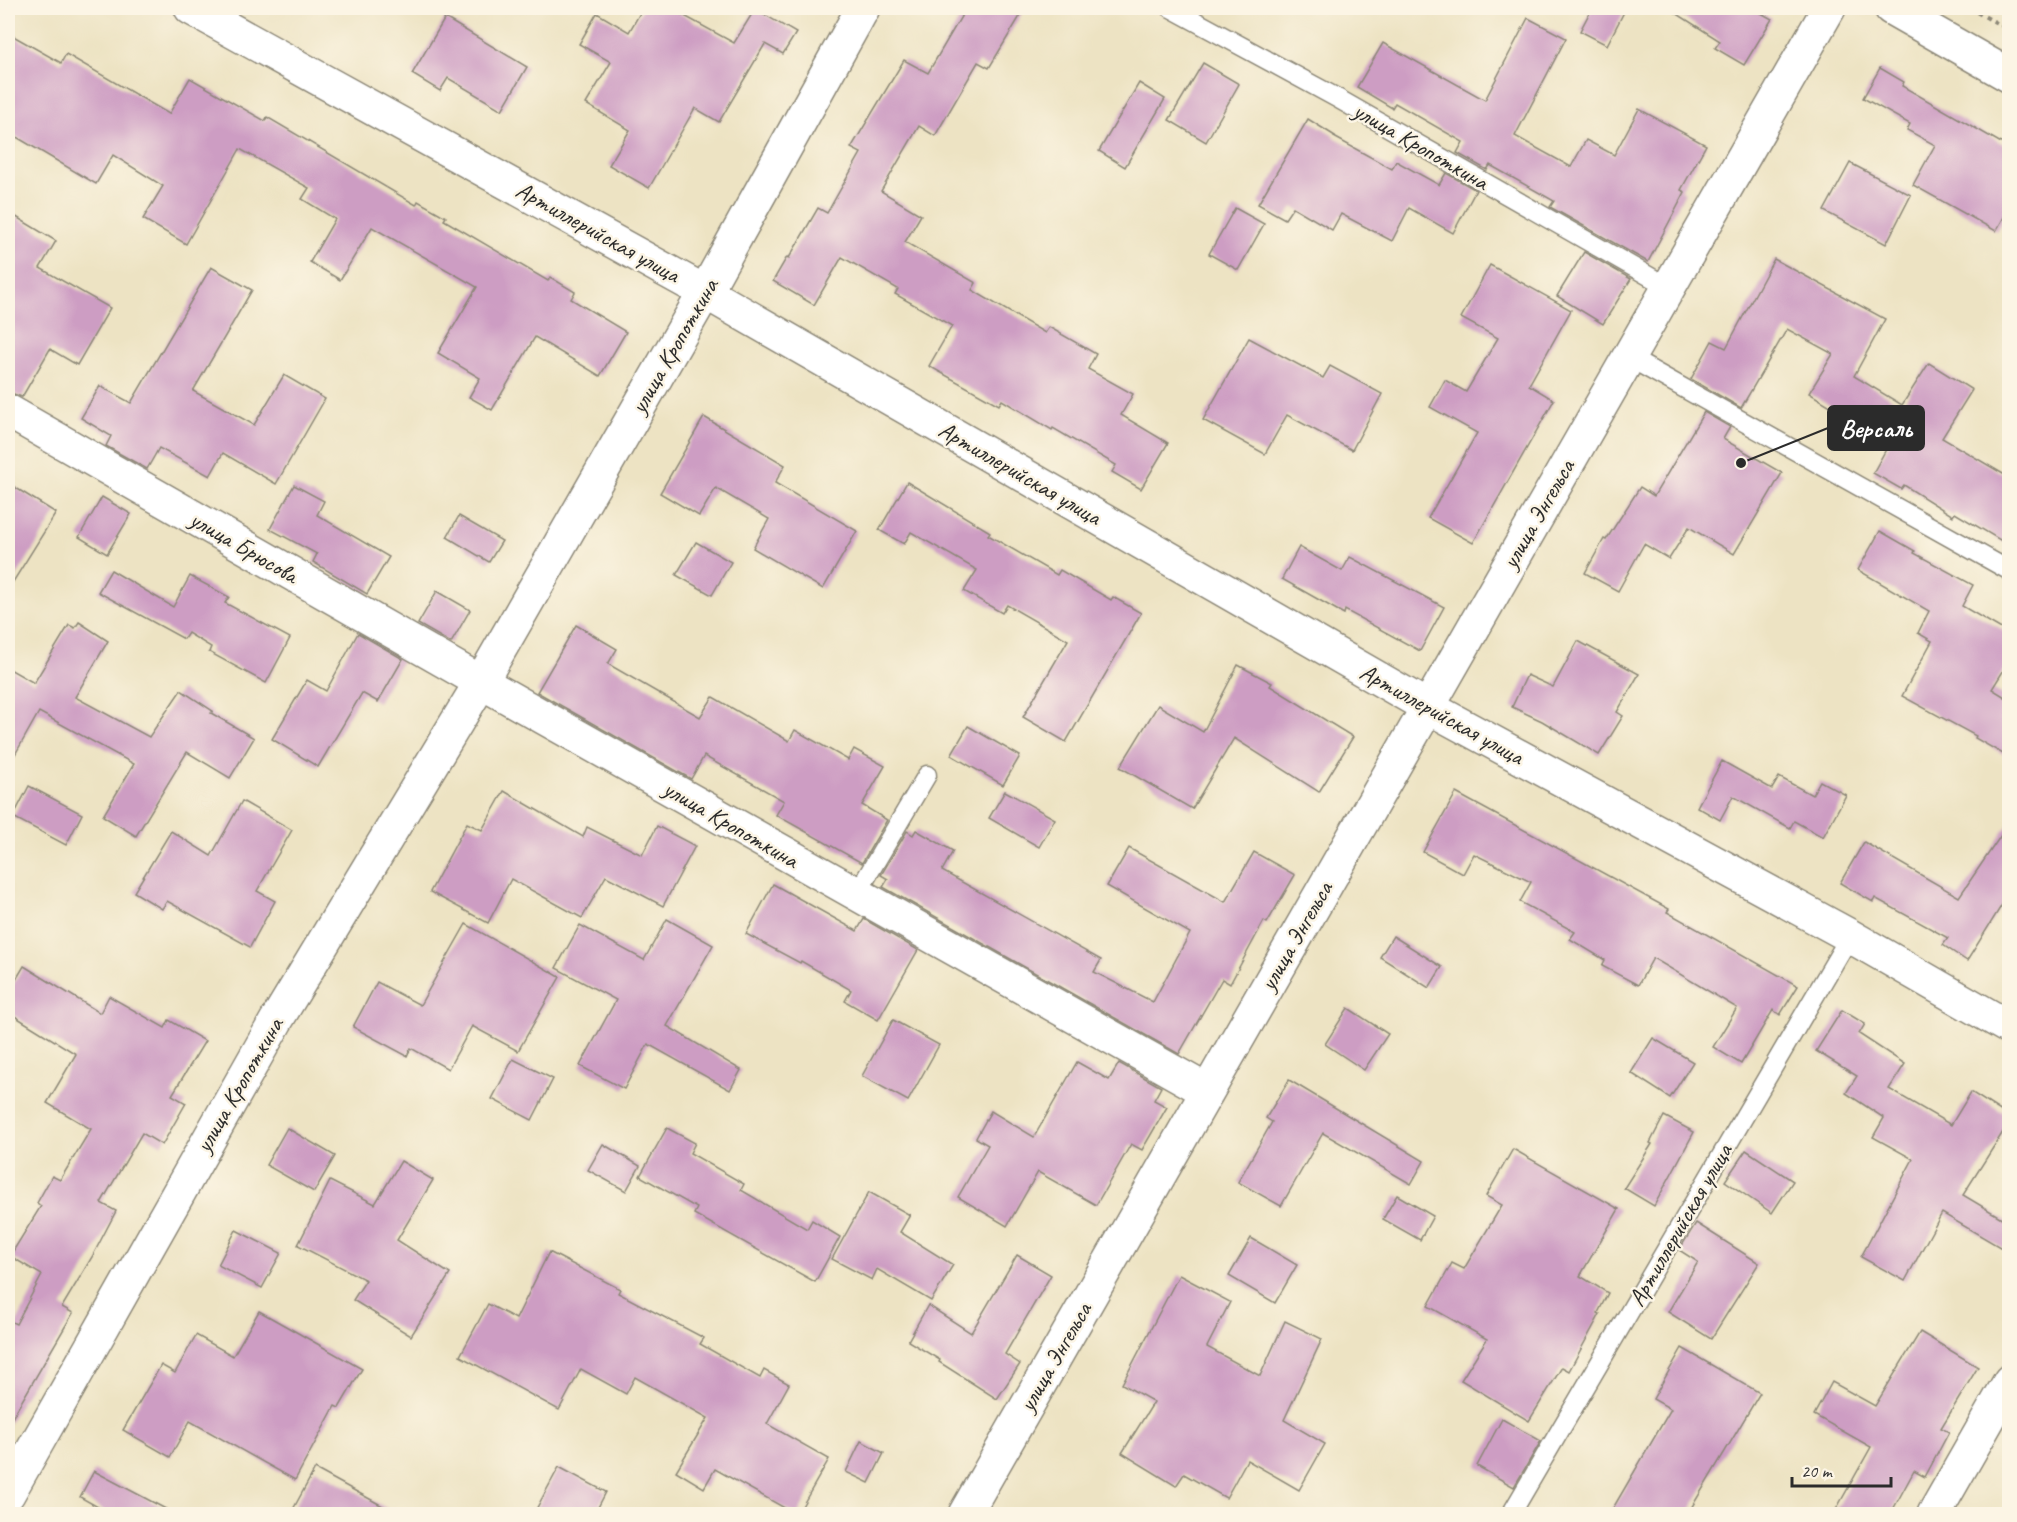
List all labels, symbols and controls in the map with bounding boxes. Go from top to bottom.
street label: улица Кропоткина [1346,94,1495,197]
street label: Артиллерийская улица [511,175,686,290]
street label: улица Кропоткина [622,272,725,421]
callout: Версаль [1828,406,1924,450]
text: Версаль [1840,412,1914,445]
street label: Артиллерийская улица [933,414,1108,532]
street label: улица Энгельса [1494,453,1582,575]
street label: улица Брюсова [183,503,305,591]
street label: Артиллерийская улица [1355,657,1530,772]
street label: улица Кропоткина [656,772,805,875]
street label: улица Энгельса [1252,875,1340,997]
street label: улица Кропоткина [187,1011,290,1160]
street label: Артиллерийская улица [1621,1137,1739,1312]
street label: улица Энгельса [1011,1296,1099,1418]
scale bar [1792,1450,1891,1488]
text: 20 m [1801,1460,1834,1482]

